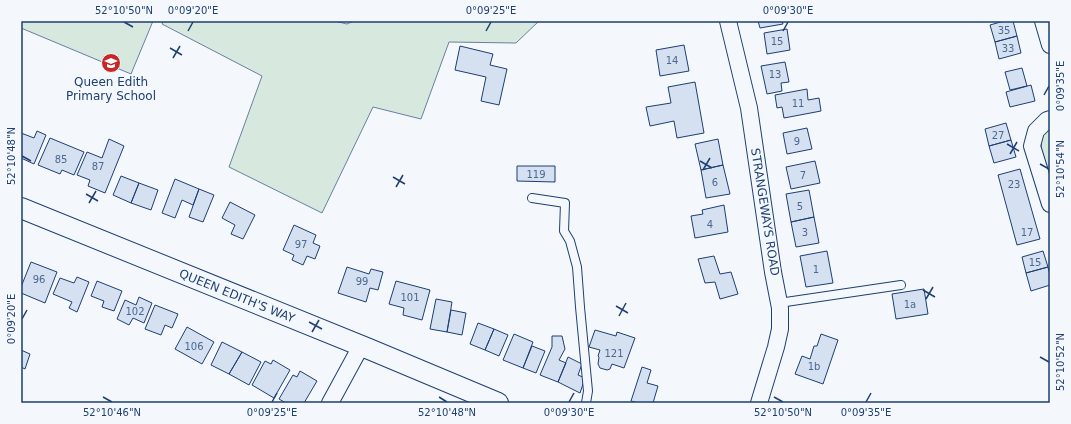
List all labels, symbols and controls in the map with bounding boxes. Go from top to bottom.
text: 52°10'50"N [95,5,153,16]
text: 0°09'20"E [168,5,218,16]
text: 0°09'25"E [466,5,516,16]
text: 0°09'30"E [763,5,813,16]
house number: 35 [998,25,1010,36]
house number: 15 [771,36,783,47]
house number: 33 [1002,43,1014,54]
school or university icon: Queen Edith Primary School [100,52,122,74]
house number: 14 [666,55,678,66]
text: 0°09'35"E [1055,61,1066,111]
house number: 13 [769,69,781,80]
place label: Queen Edith Primary School [66,75,156,103]
house number: 11 [792,98,804,109]
text: 52°10'48"N [6,127,17,185]
house number: 27 [992,130,1004,141]
house number: 9 [794,136,800,147]
text: 52°10'54"N [1055,140,1066,198]
street label: STRANGEWAYS ROAD [748,147,782,277]
house number: 85 [55,154,67,165]
house number: 87 [92,161,104,172]
house number: 119 [526,169,546,180]
house number: 7 [800,170,806,181]
house number: 6 [712,177,718,188]
house number: 23 [1008,179,1020,190]
house number: 5 [797,201,803,212]
house number: 4 [707,219,713,230]
house number: 3 [802,227,808,238]
house number: 17 [1021,227,1033,238]
house number: 97 [295,239,307,250]
house number: 15 [1029,257,1041,268]
house number: 1 [813,264,819,275]
street label: QUEEN EDITH'S WAY [177,266,297,326]
house number: 96 [33,274,45,285]
house number: 99 [356,276,368,287]
house number: 101 [400,292,420,303]
text: 0°09'20"E [6,294,17,344]
house number: 1a [904,299,916,310]
house number: 102 [125,306,145,317]
text: 52°10'52"N [1055,333,1066,391]
house number: 106 [184,341,204,352]
house number: 121 [604,348,624,359]
house number: 1b [808,361,820,372]
text: 52°10'46"N [83,407,141,418]
text: 0°09'25"E [247,407,297,418]
text: 52°10'48"N [418,407,476,418]
text: 0°09'30"E [544,407,594,418]
text: 52°10'50"N [754,407,812,418]
text: 0°09'35"E [841,407,891,418]

